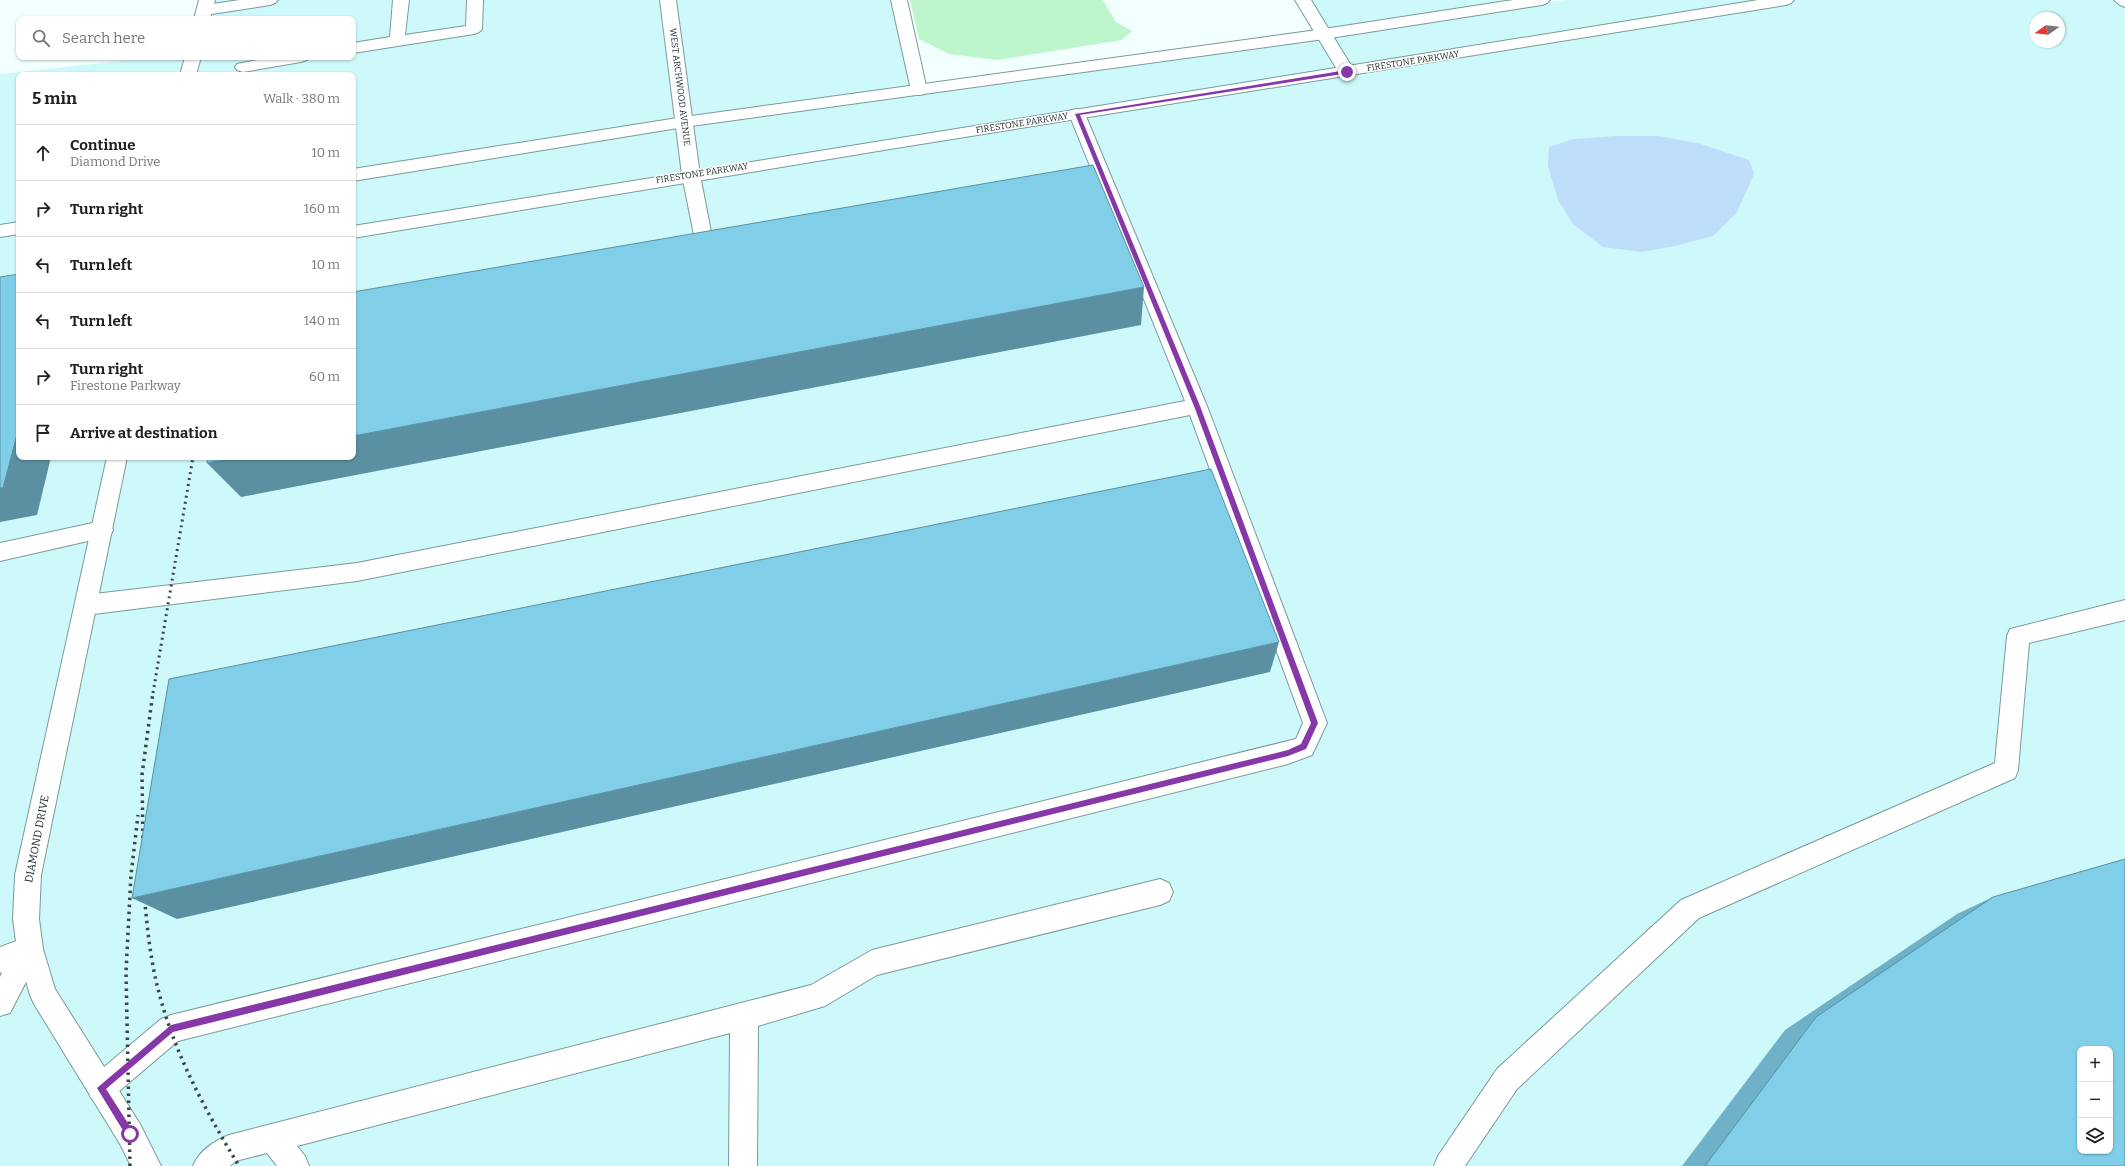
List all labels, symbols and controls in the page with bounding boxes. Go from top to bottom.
north arrow [2029,12,2065,48]
search box [16,16,356,60]
icon: search [30,27,52,49]
street label: WEST ARCHWOOD AVENUE [668,28,692,146]
text: Search here [62,29,145,47]
street label: FIRESTONE PARKWAY [1366,49,1460,73]
route end [1338,63,1356,81]
text: 5 min [32,88,77,109]
text: Walk · 380 m [263,91,340,106]
street label: FIRESTONE PARKWAY [975,111,1069,135]
text: Continue [70,136,136,154]
icon: ahead [32,142,54,164]
text: 10 m [311,145,340,160]
text: Diamond Drive [70,154,160,169]
street label: FIRESTONE PARKWAY [655,161,749,185]
icon: right [32,198,54,220]
text: Turn right [70,200,143,218]
text: 160 m [304,201,340,216]
icon: left [32,254,54,276]
text: Turn left [70,256,132,274]
text: 10 m [311,257,340,272]
icon: left [32,310,54,332]
text: Turn left [70,312,132,330]
text: 140 m [304,313,340,328]
text: Turn right [70,360,143,378]
icon: right [32,366,54,388]
text: 60 m [309,369,340,384]
text: Firestone Parkway [70,378,181,393]
icon: arrive [32,422,54,444]
text: Arrive at destination [70,424,217,442]
street label: DIAMOND DRIVE [22,794,52,884]
map controls [2077,1046,2113,1154]
button: + [2077,1046,2113,1082]
button: − [2077,1082,2113,1118]
button: layers [2077,1118,2113,1154]
route start [121,1125,139,1143]

